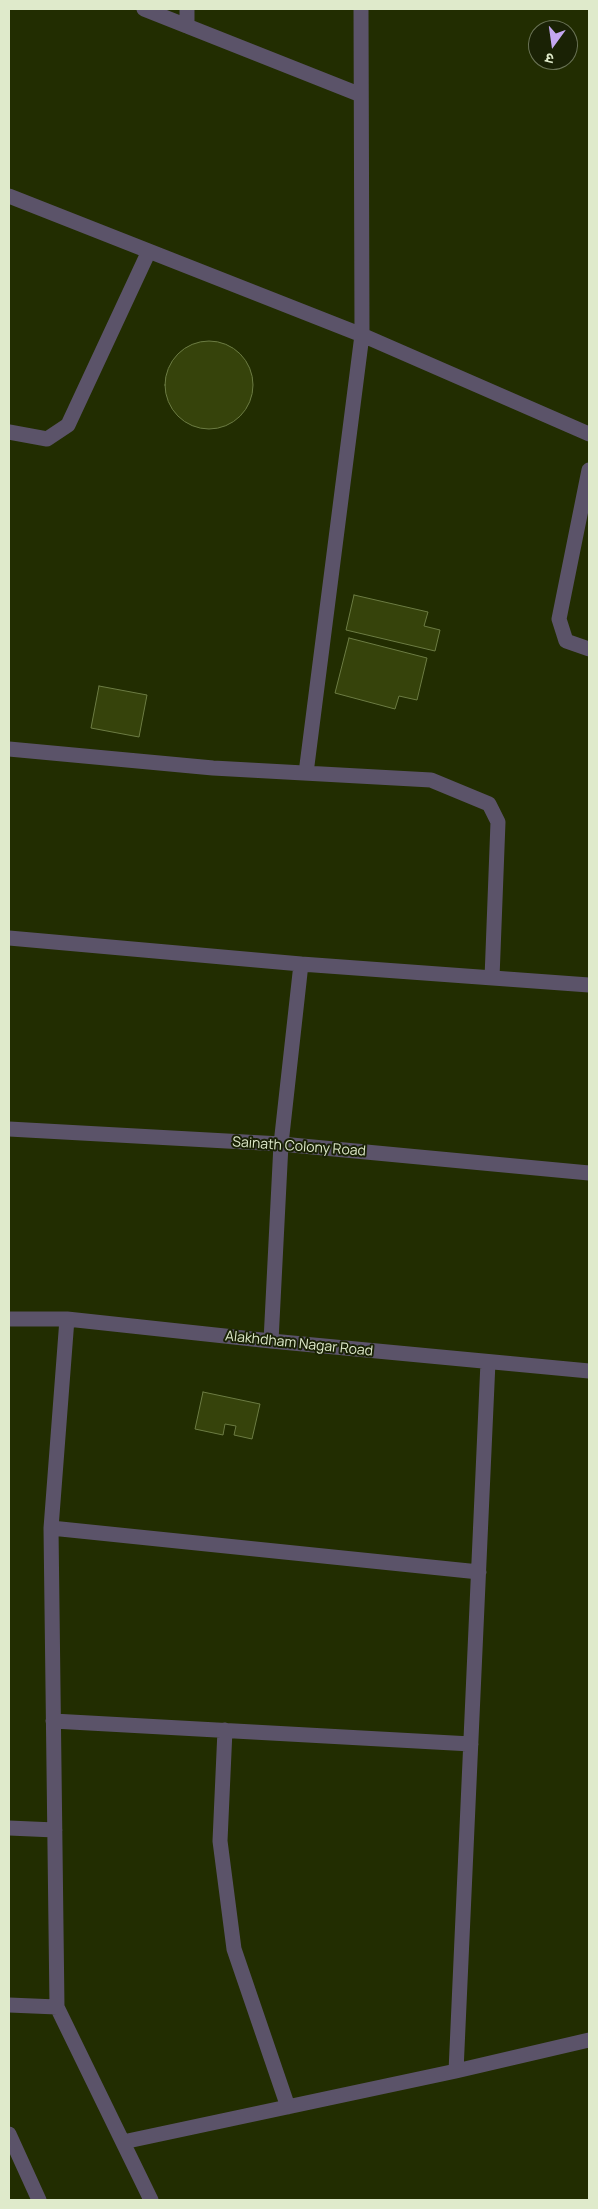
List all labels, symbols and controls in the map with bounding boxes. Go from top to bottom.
north arrow [528,20,578,70]
text: उ [543,49,556,69]
street label: Sainath Colony Road [232,1134,366,1160]
street label: Alakhdham Nagar Road [224,1328,374,1360]

